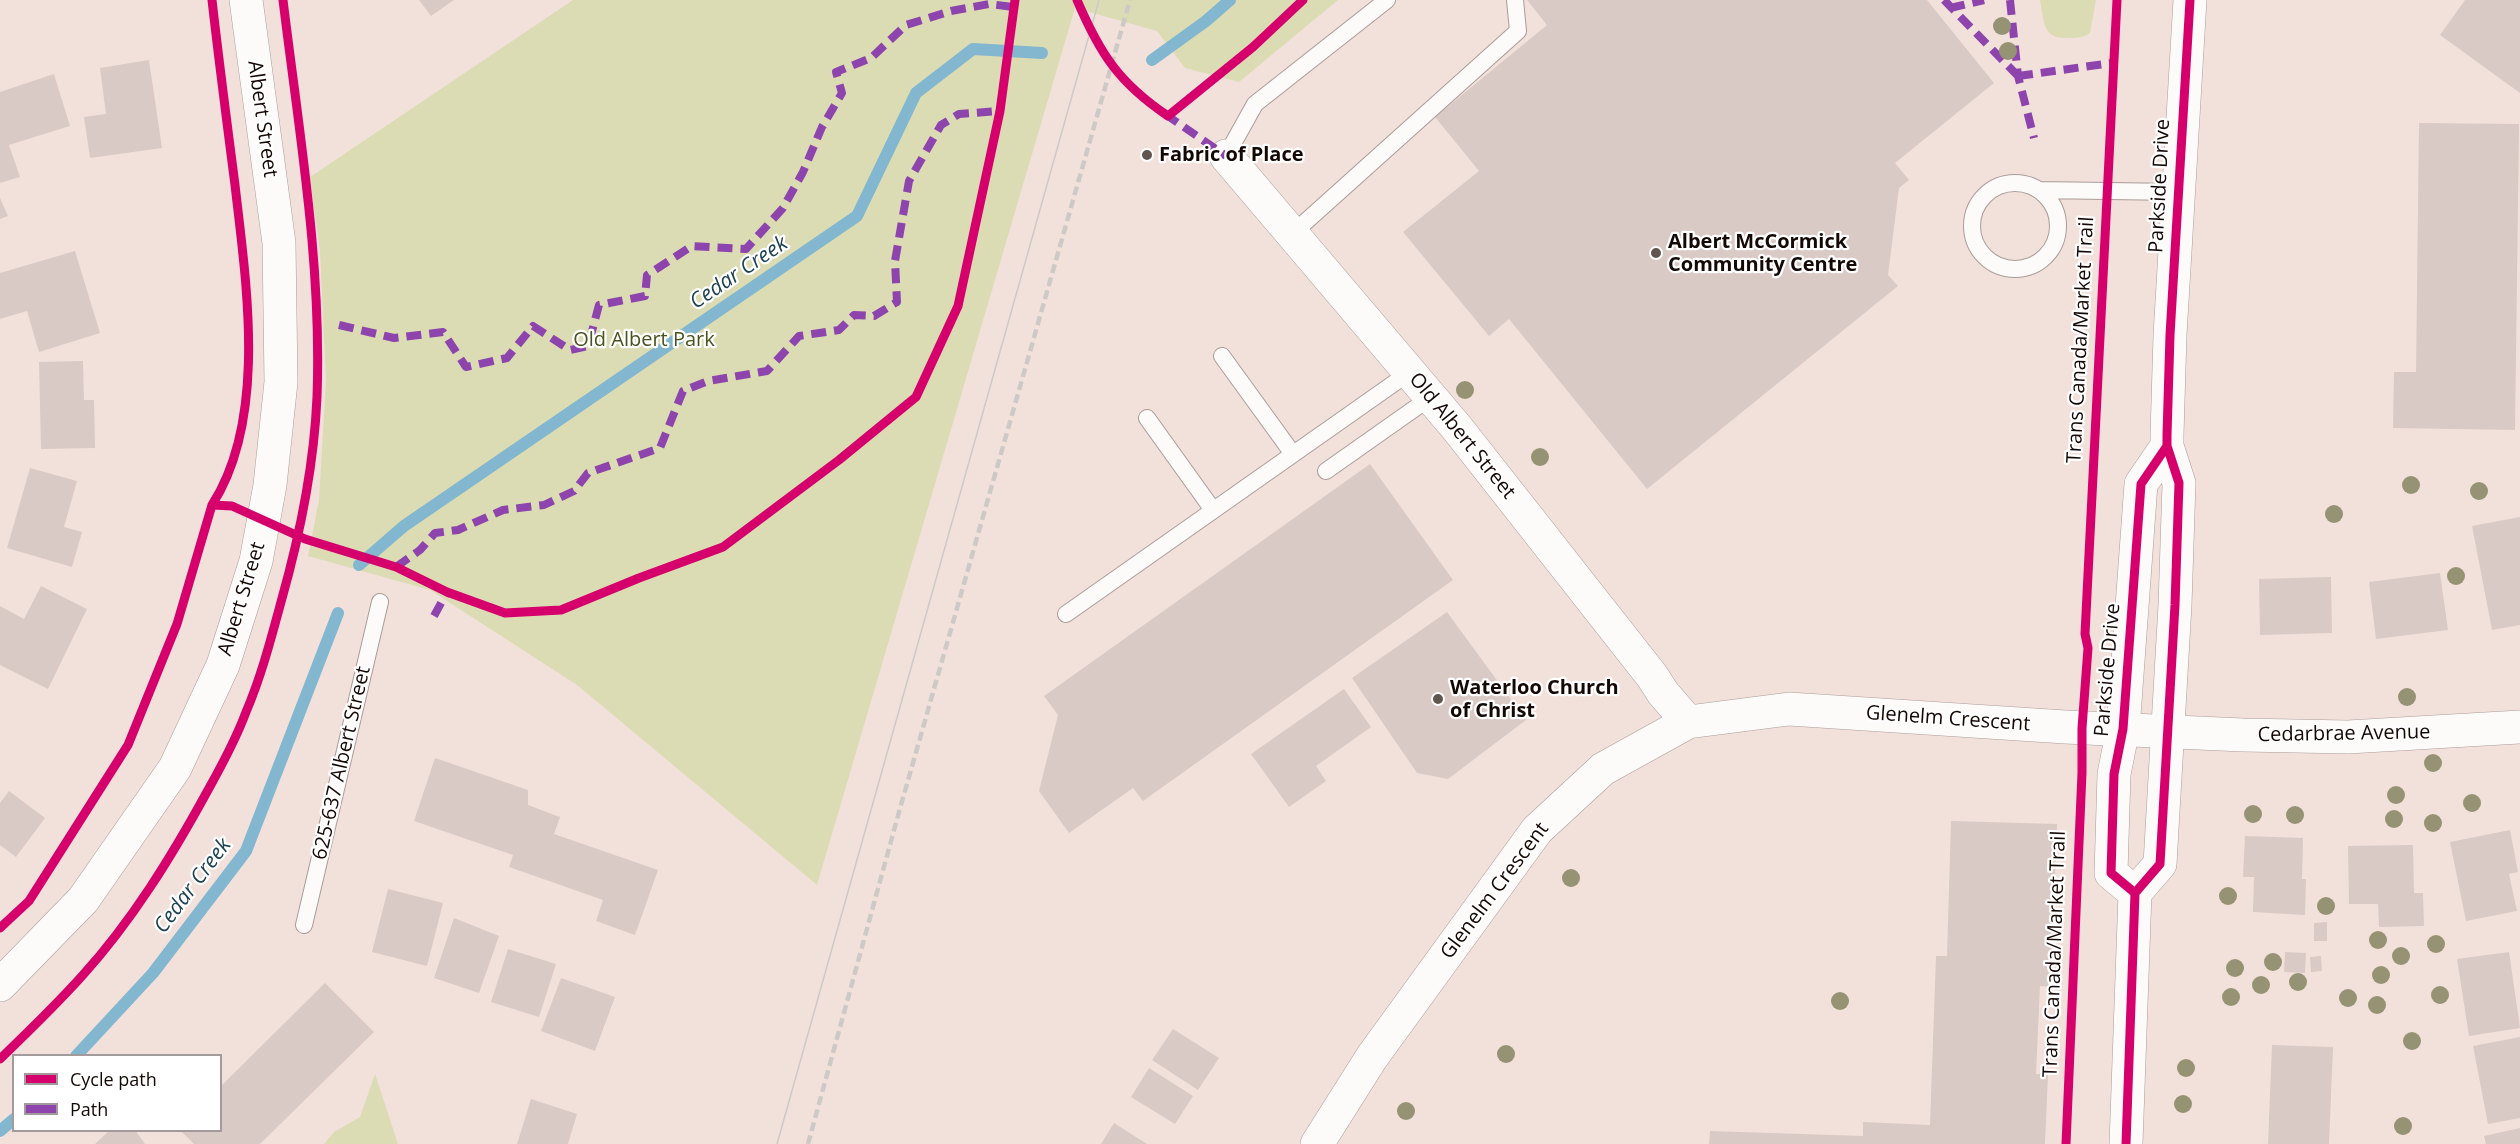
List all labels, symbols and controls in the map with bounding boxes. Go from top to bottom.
street label: Albert Street [242,59,282,179]
street label: Parkside Drive [2145,118,2175,254]
place label: Fabric of Place [1159,143,1304,167]
marker: Fabric of Place [1140,148,1154,162]
street label: Trans Canada/Market Trail [2063,216,2099,464]
place label: Albert McCormick Community Centre [1668,230,1857,277]
water label: Cedar Creek [685,231,793,315]
marker: Albert McCormick Community Centre [1649,246,1663,260]
park label: Old Albert Park [573,328,715,352]
street label: Old Albert Street [1404,368,1520,504]
street label: Albert Street [213,539,271,659]
street label: Parkside Drive [2090,602,2126,738]
street label: 625-637 Albert Street [308,664,376,862]
place label: Waterloo Church of Christ [1450,676,1619,723]
marker: Waterloo Church of Christ [1431,692,1445,706]
street label: Glenelm Crescent [1865,701,2031,737]
street label: Cedarbrae Avenue [2257,720,2431,748]
street label: Glenelm Crescent [1436,818,1554,964]
street label: Trans Canada/Market Trail [2039,830,2071,1078]
water label: Cedar Creek [149,834,237,938]
legend [12,1054,222,1132]
text: Cycle path [70,1067,157,1091]
text: Path [70,1097,108,1121]

